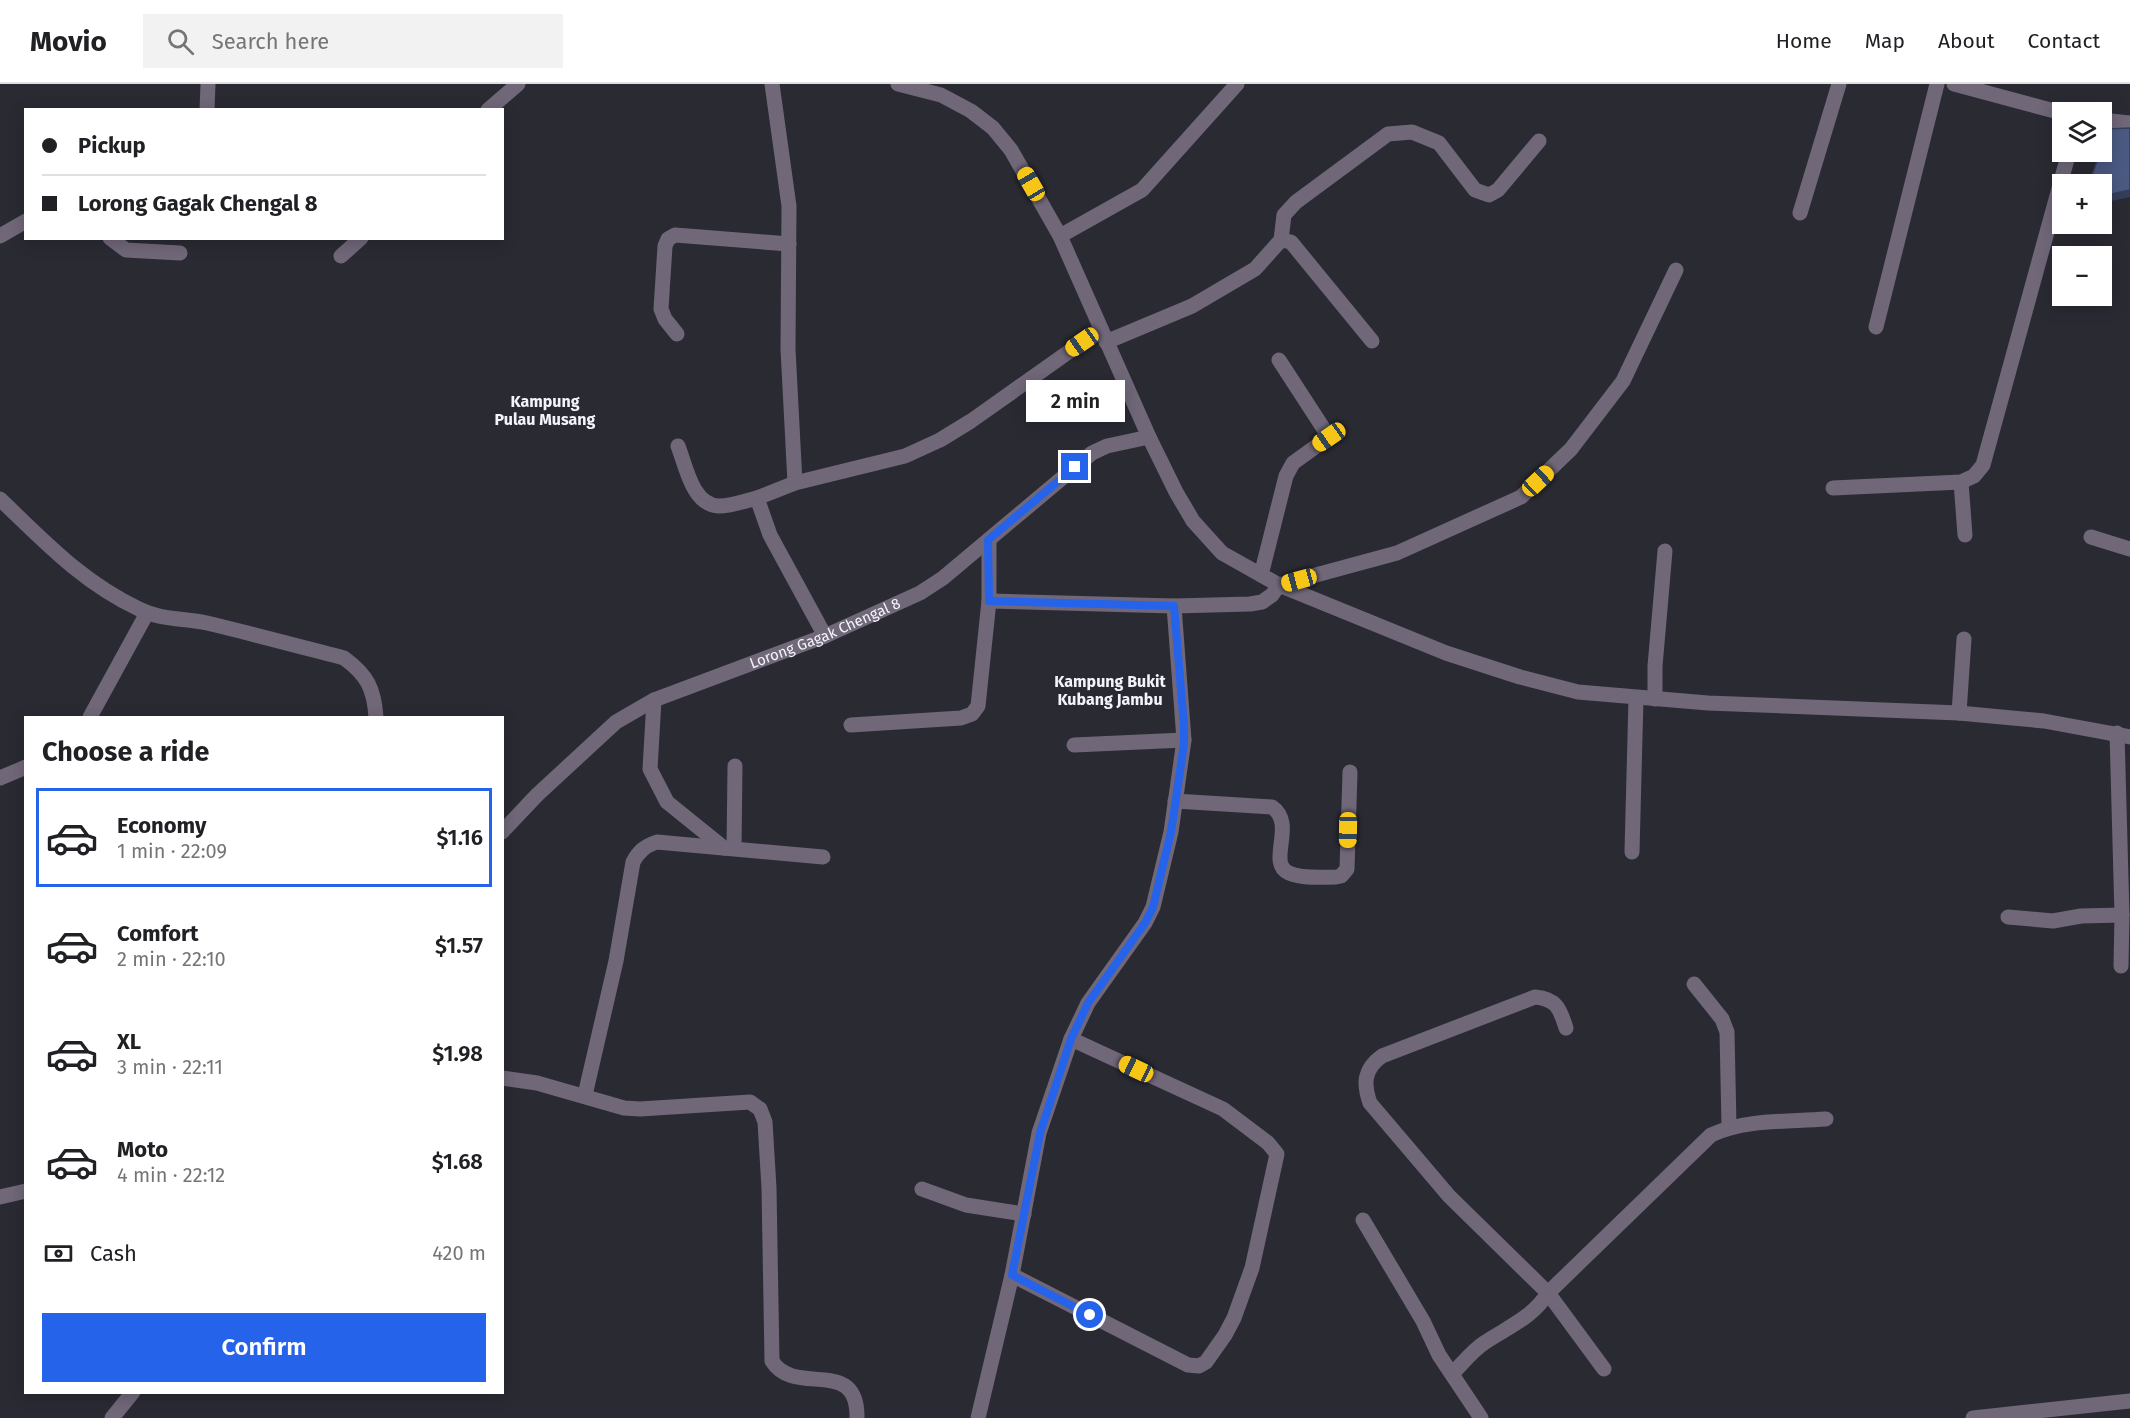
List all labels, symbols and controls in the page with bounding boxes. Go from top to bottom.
search box [143,14,563,68]
text: Movio [30,25,107,58]
icon: search [164,25,197,58]
text: Search here [212,28,329,55]
text: Home [1776,28,1832,54]
text: Map [1865,28,1905,54]
text: About [1938,28,1995,54]
text: Contact [2028,28,2100,54]
map controls [2052,102,2112,306]
button: layers [2052,102,2112,162]
text: Pickup [78,132,146,159]
car [1014,164,1048,204]
button: + [2052,174,2112,234]
text: Lorong Gagak Chengal 8 [78,190,318,217]
button: − [2052,246,2112,306]
car [1062,324,1102,360]
callout: 2 min [1026,380,1124,422]
text: 2 min [1051,389,1100,413]
district label: Kampung Pulau Musang [495,392,596,429]
car [1309,419,1349,455]
route end [1061,453,1088,480]
car [1519,462,1557,500]
car [1279,567,1319,593]
street label: Lorong Gagak Chengal 8 [747,594,903,672]
district label: Kampung Bukit Kubang Jambu [1054,672,1166,709]
text: Choose a ride [42,736,209,768]
icon: car [45,811,99,865]
text: Economy [117,812,206,839]
car [1339,812,1357,848]
text: $1.16 [436,824,483,851]
text: 1 min · 22:09 [117,839,227,863]
icon: car [45,919,99,973]
text: Comfort [117,920,198,947]
text: $1.57 [435,932,483,959]
text: 2 min · 22:10 [117,947,226,971]
icon: car [45,1027,99,1081]
text: XL [117,1028,141,1055]
text: $1.98 [432,1040,483,1067]
car [1116,1053,1156,1085]
text: 3 min · 22:11 [117,1055,223,1079]
icon: car [45,1135,99,1189]
text: Moto [117,1136,168,1163]
text: $1.68 [432,1148,483,1175]
text: 4 min · 22:12 [117,1163,225,1187]
icon: cash [42,1237,75,1270]
text: Cash [90,1240,137,1267]
text: 420 m [432,1241,486,1265]
route start [1076,1301,1103,1328]
button: Confirm [42,1313,486,1382]

